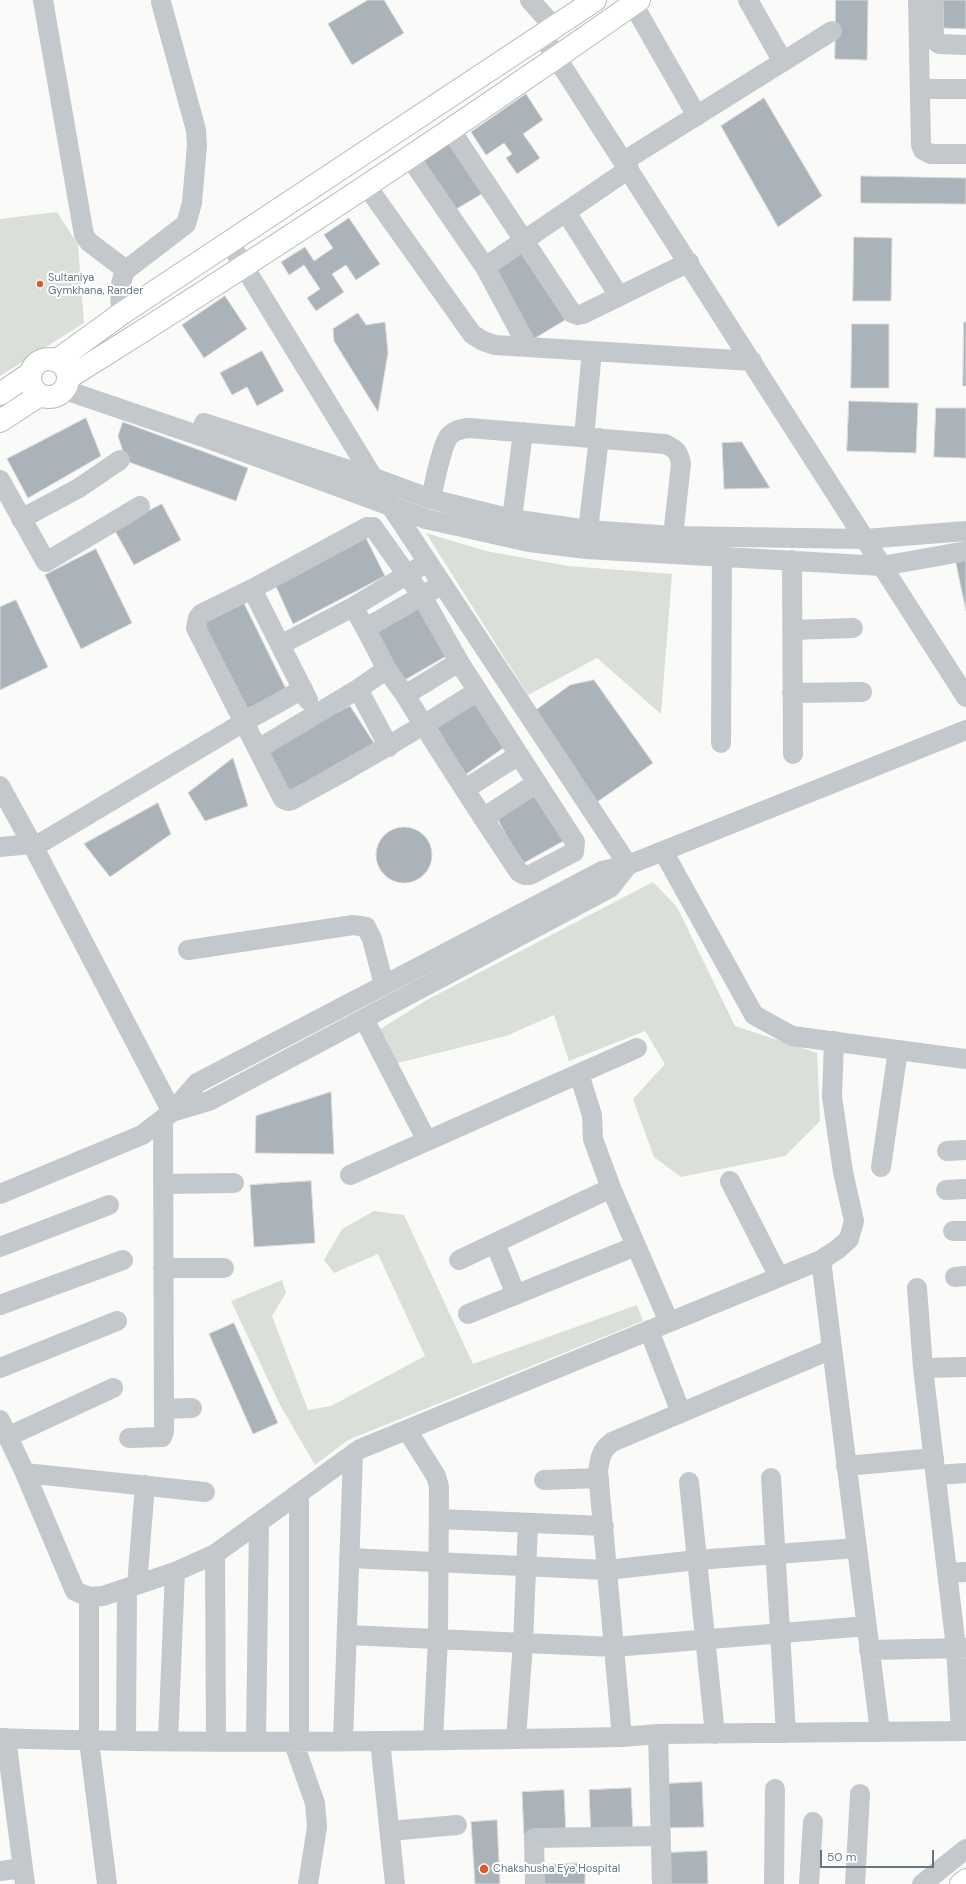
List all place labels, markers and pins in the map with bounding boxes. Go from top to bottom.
place label: Sultaniya Gymkhana, Rander [48,271,143,297]
marker: Sultaniya Gymkhana, Rander [35,279,45,289]
place label: Chakshusha Eye Hospital [493,1862,620,1876]
marker: Chakshusha Eye Hospital [478,1863,490,1875]

